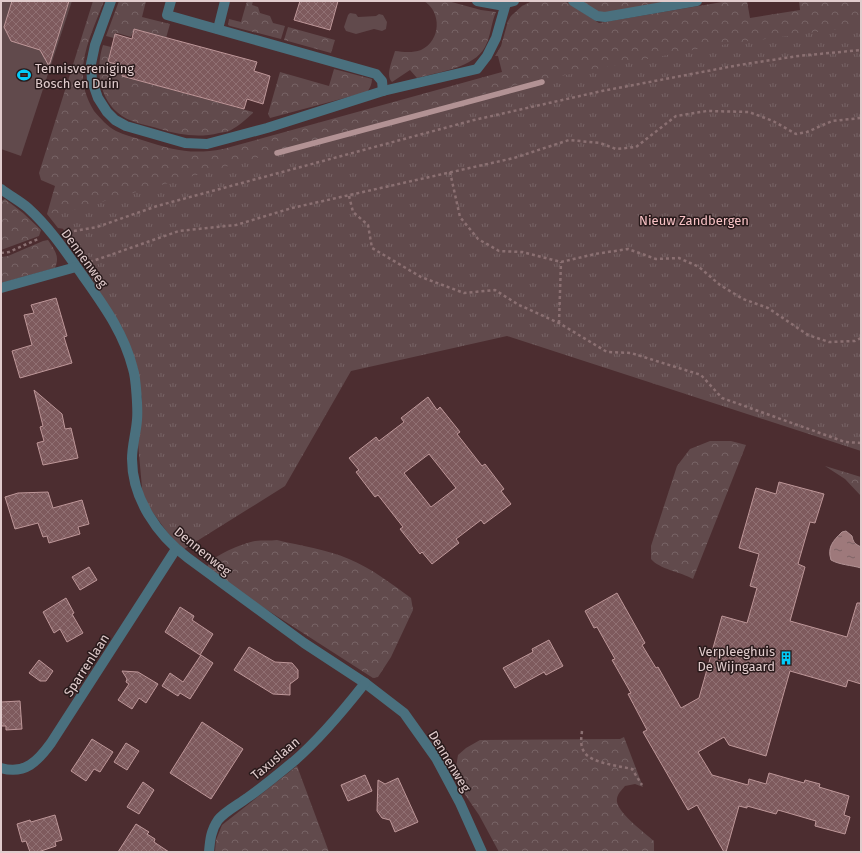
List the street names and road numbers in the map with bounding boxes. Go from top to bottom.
street label: Dennenweg [58,226,111,291]
street label: Dennenweg [171,524,234,579]
street label: Sparrenlaan [61,631,112,699]
street label: Dennenweg [425,728,474,795]
street label: Taxuslaan [248,734,303,783]

